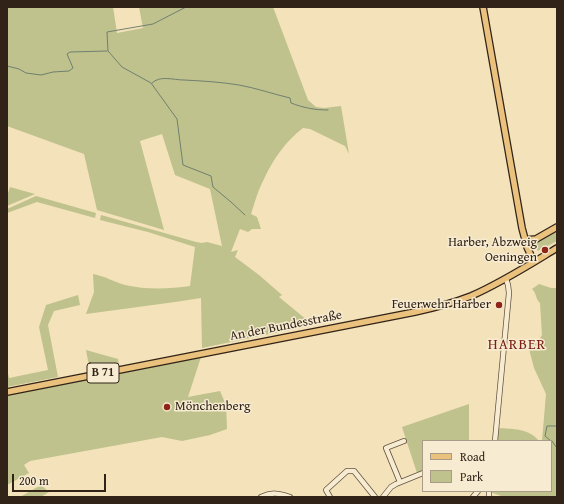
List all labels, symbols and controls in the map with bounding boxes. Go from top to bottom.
place label: Harber, Abzweig Oeningen [448,235,537,266]
marker: Harber, Abzweig Oeningen [540,245,550,255]
place label: Feuerwehr Harber [392,297,491,313]
marker: Feuerwehr Harber [494,300,504,310]
street label: An der Bundesstraße [229,307,343,345]
district label: HARBER [488,336,546,354]
road number: B 71 [87,363,119,383]
place label: Mönchenberg [175,399,251,415]
marker: Mönchenberg [162,402,172,412]
legend [422,440,552,492]
text: Road [460,448,485,465]
scale bar [14,466,108,492]
text: Park [460,468,483,485]
text: 200 m [19,472,49,489]

